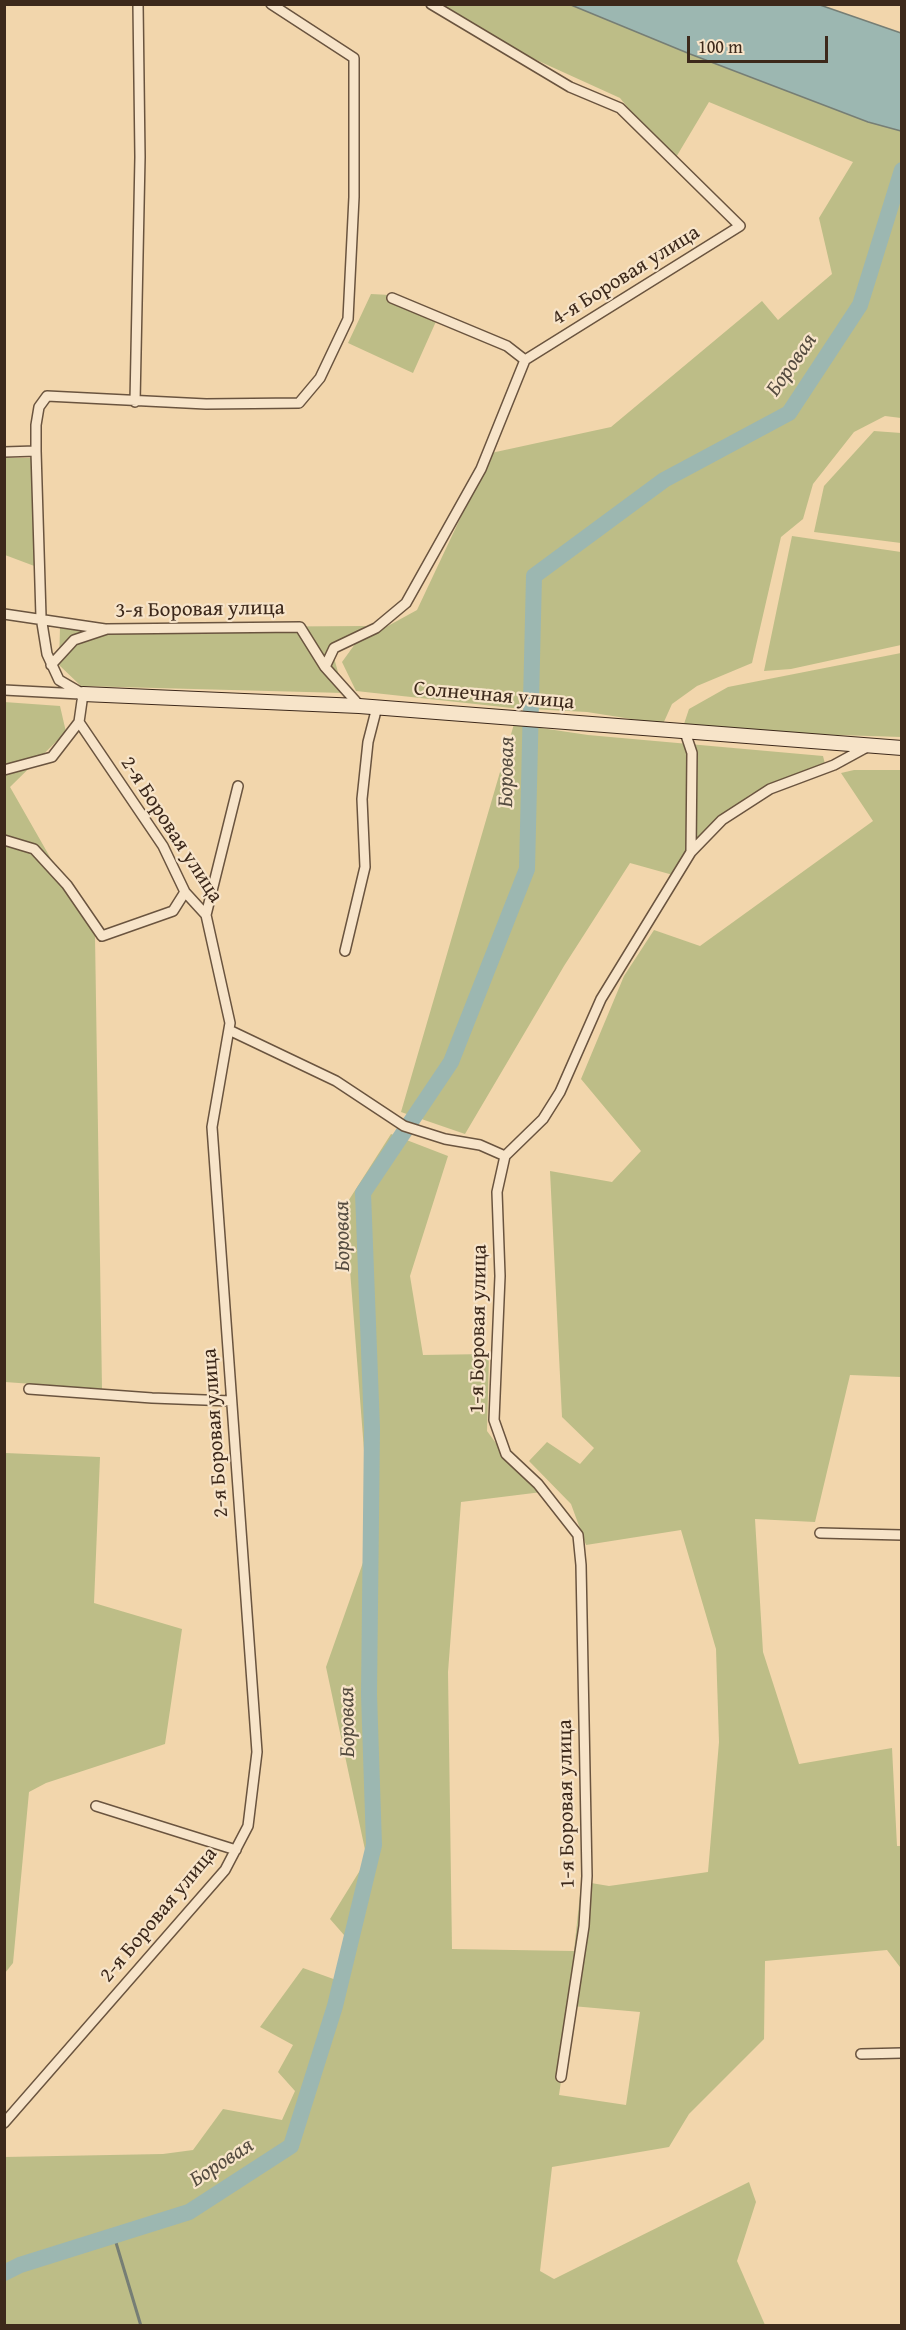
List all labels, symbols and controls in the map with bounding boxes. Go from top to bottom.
scale bar [690,24,831,62]
text: 100 m [698,33,743,60]
street label: 4-я Боровая улица [547,220,705,332]
water label: Боровая [761,328,823,402]
street label: 3-я Боровая улица [115,596,285,624]
street label: Солнечная улица [413,676,575,716]
water label: Боровая [493,736,521,808]
street label: 2-я Боровая улица [114,752,228,908]
water label: Боровая [329,1200,357,1272]
street label: 1-я Боровая улица [465,1244,493,1414]
street label: 2-я Боровая улица [198,1348,234,1518]
water label: Боровая [334,1686,362,1758]
street label: 1-я Боровая улица [553,1719,581,1889]
street label: 2-я Боровая улица [95,1842,223,1988]
water label: Боровая [185,2133,259,2193]

